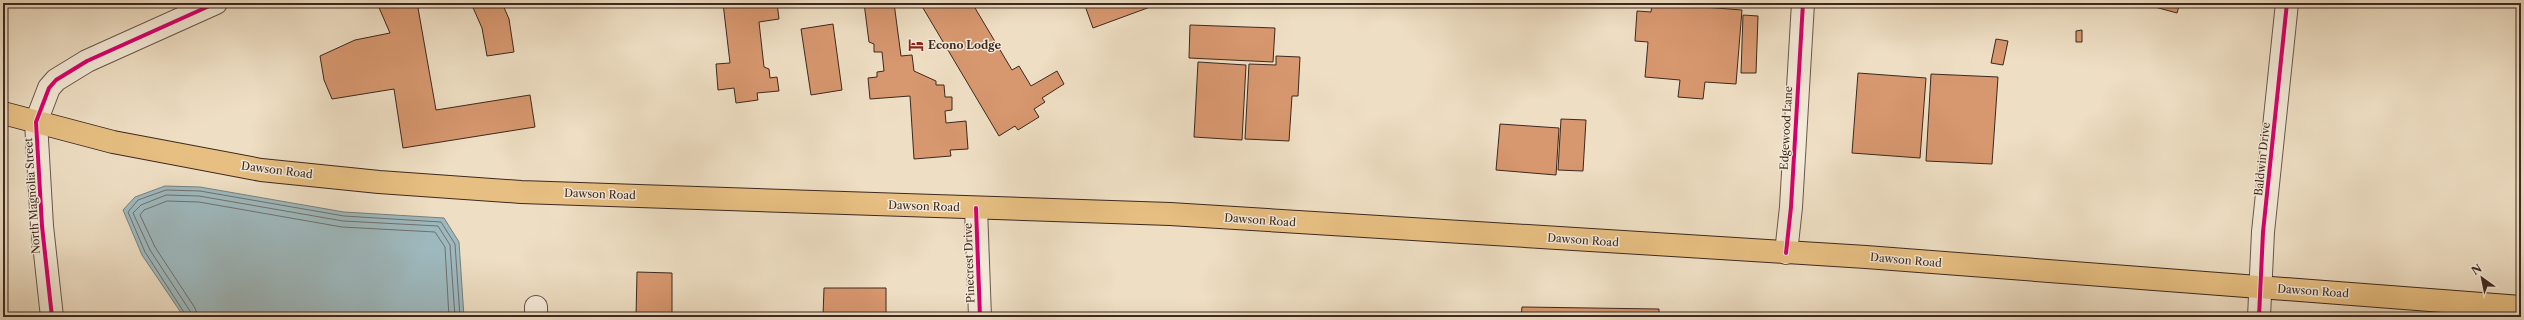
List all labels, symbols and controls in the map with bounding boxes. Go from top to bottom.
hotel icon: Econo Lodge [907,36,925,54]
place label: Econo Lodge [928,38,1002,52]
street label: Edgewood Lane [1777,86,1795,170]
street label: Baldwin Drive [2251,121,2273,197]
street label: North Magnolia Street [21,137,43,255]
street label: Dawson Road [240,159,314,181]
street label: Dawson Road [564,186,636,202]
street label: Dawson Road [888,198,960,214]
street label: Dawson Road [1224,211,1297,230]
street label: Pinecrest Drive [961,223,977,303]
street label: Dawson Road [1547,231,1620,250]
street label: Dawson Road [1870,250,1943,270]
north arrow [2462,258,2502,298]
text: N [2469,261,2485,278]
street label: Dawson Road [2277,282,2350,301]

